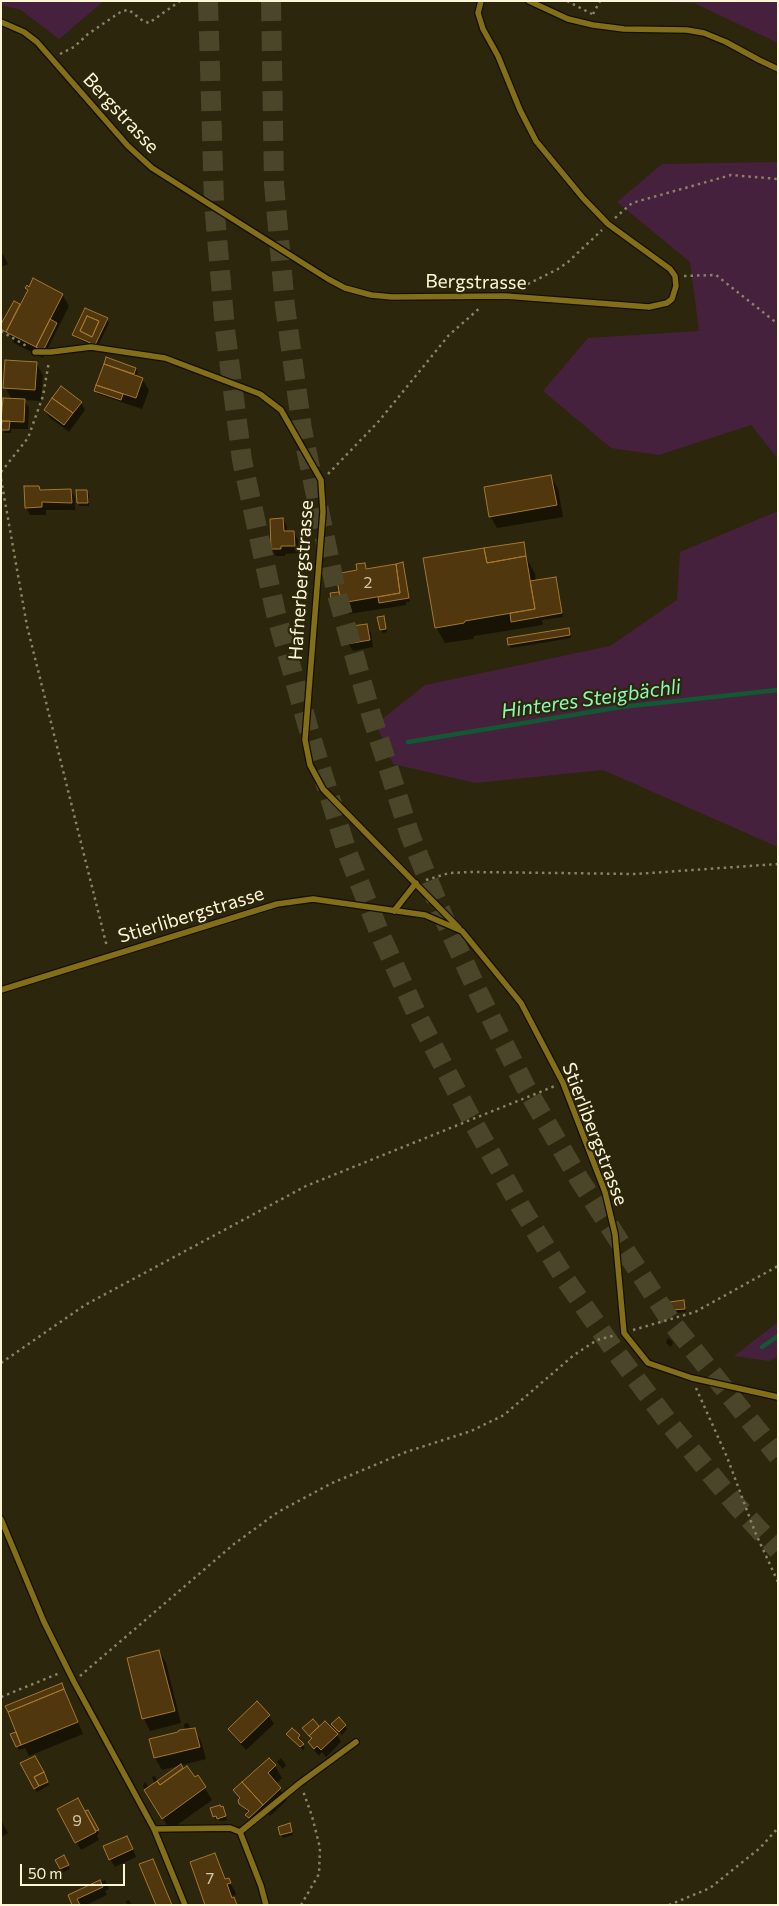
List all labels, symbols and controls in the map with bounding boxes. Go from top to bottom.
street label: Bergstrasse [78,68,164,158]
street label: Bergstrasse [425,270,527,294]
street label: Hafnerbergstrasse [284,499,318,661]
house number: 2 [364,573,372,593]
water label: Hinteres Steigbächli [500,675,682,723]
street label: Stierlibergstrasse [115,882,267,948]
street label: Stierlibergstrasse [557,1059,633,1209]
house number: 9 [72,1811,82,1831]
scale bar [22,1854,128,1886]
text: 50 m [28,1864,62,1882]
house number: 7 [206,1869,214,1889]

